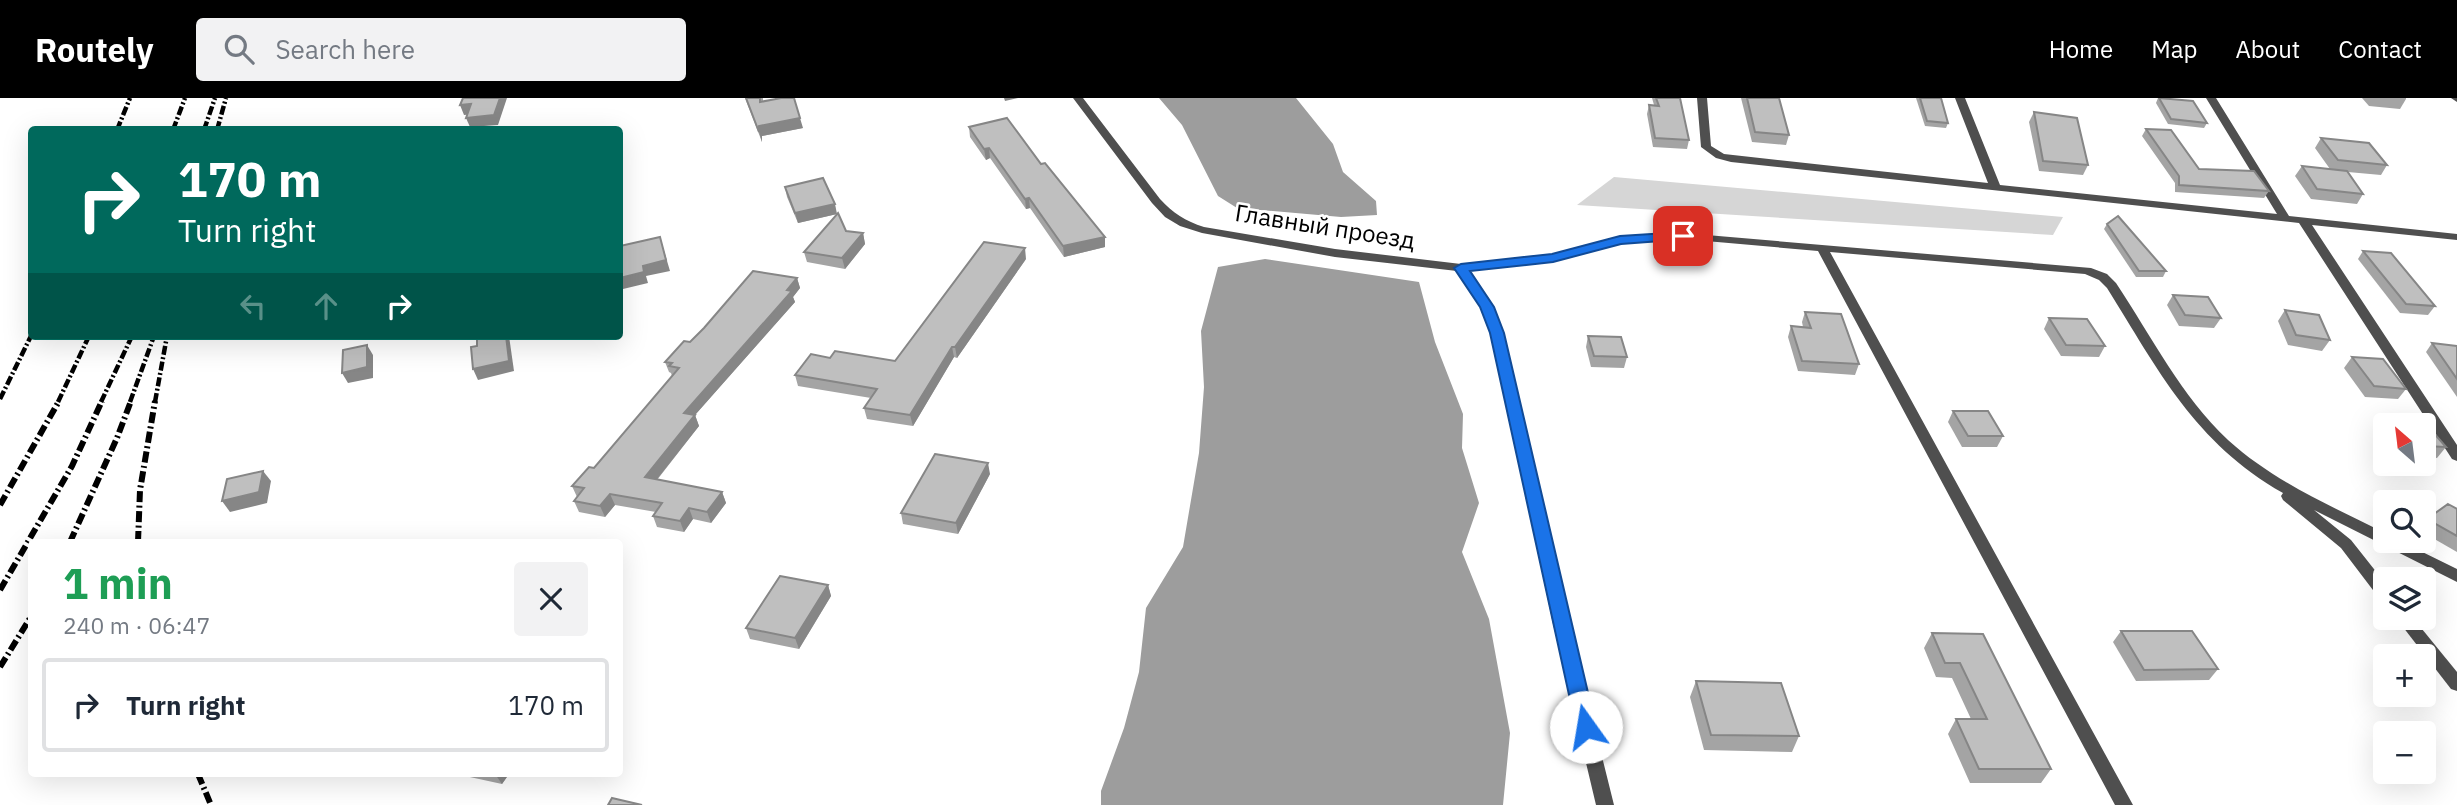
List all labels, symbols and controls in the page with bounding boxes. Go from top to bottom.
search box [196,18,686,81]
text: Routely [35,28,154,71]
icon: search [220,30,258,68]
text: Search here [276,32,415,66]
text: Home [2049,33,2113,65]
text: Map [2151,33,2197,65]
text: About [2235,33,2300,65]
text: Contact [2338,33,2422,65]
text: 170 m [178,147,322,210]
icon: right [63,154,154,245]
street label: Главный проезд [1233,196,1417,256]
pin [1653,206,1713,266]
text: Turn right [178,209,316,251]
icon: arrive [1664,217,1702,255]
icon: left [234,287,272,325]
icon: ahead [307,287,345,325]
icon: right [380,287,418,325]
north arrow [2373,413,2436,476]
map controls [2373,413,2436,784]
button: search [2373,490,2436,553]
text: 1 min [63,556,173,611]
button: close [514,562,588,636]
button: layers [2373,567,2436,630]
text: 240 m · 06:47 [63,610,210,640]
button: + [2373,644,2436,707]
icon: right [67,686,105,724]
text: Turn right [126,688,245,722]
text: 170 m [508,688,584,722]
position arrow [1549,690,1623,764]
button: − [2373,721,2436,784]

